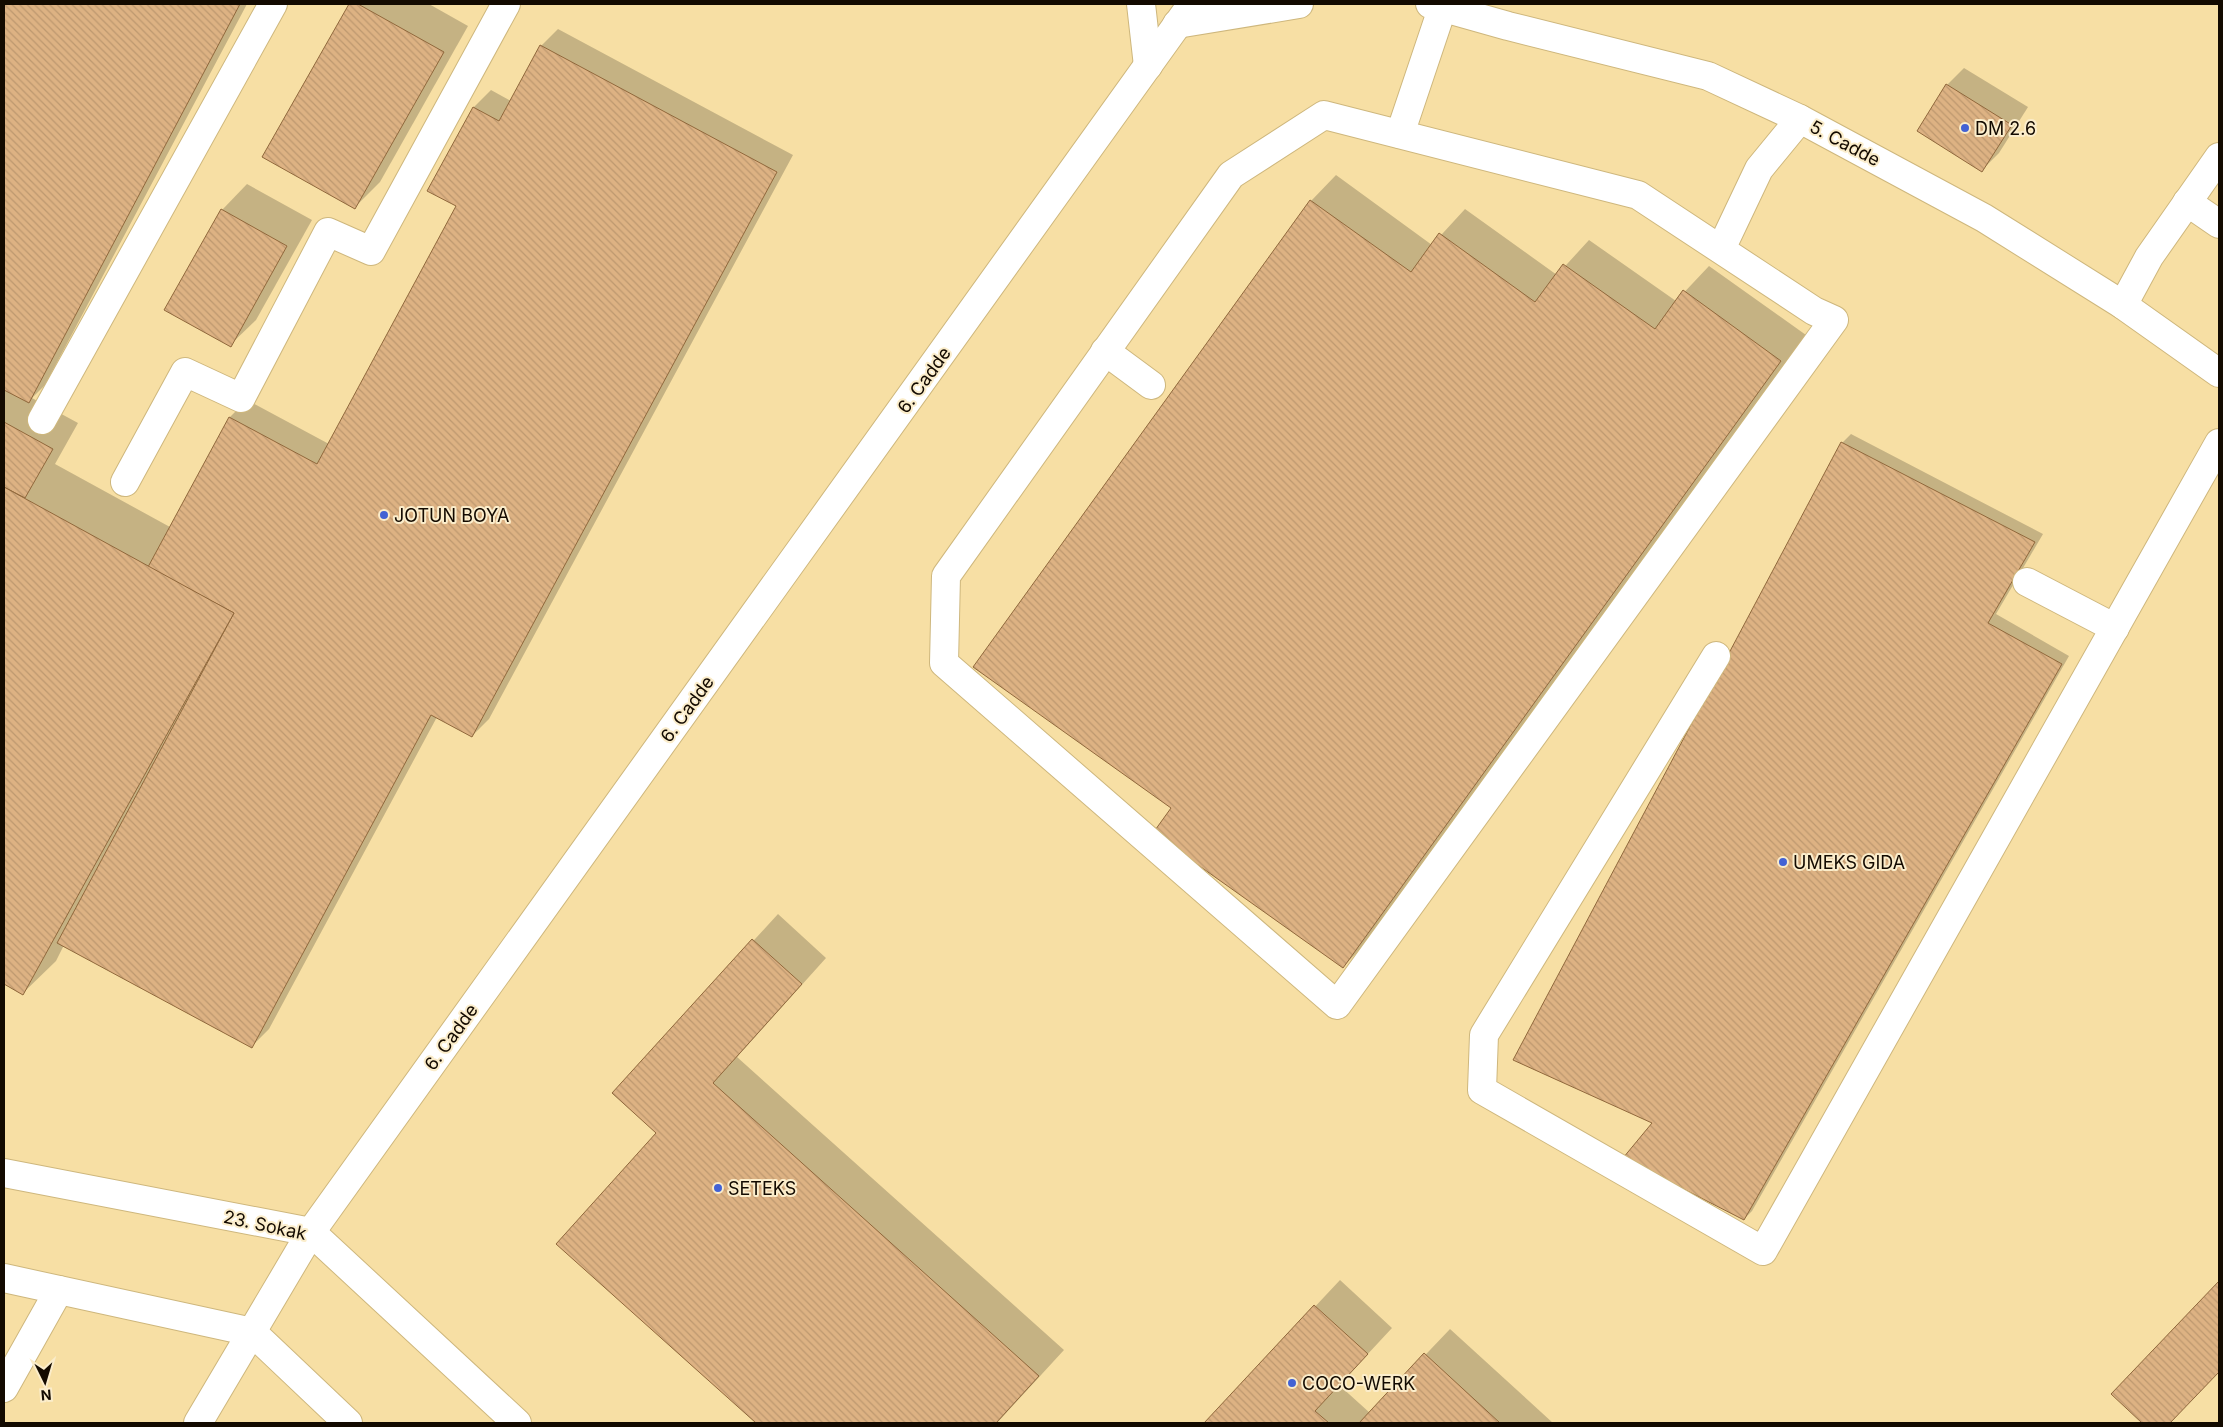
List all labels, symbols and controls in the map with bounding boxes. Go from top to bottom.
street label: 5. Cadde [1806,116,1884,170]
place label: DM 2.6 [1975,118,2036,139]
marker: DM 2.6 [1959,122,1971,134]
street label: 6. Cadde [893,343,955,417]
place label: JOTUN BOYA [394,505,509,526]
marker: JOTUN BOYA [378,509,390,521]
street label: 6. Cadde [656,672,718,746]
place label: UMEKS GIDA [1793,852,1905,873]
marker: UMEKS GIDA [1777,856,1789,868]
street label: 6. Cadde [420,1000,482,1074]
place label: SETEKS [728,1178,796,1199]
marker: SETEKS [712,1182,724,1194]
street label: 23. Sokak [222,1206,308,1244]
north arrow [20,1357,70,1407]
place label: COCO-WERK [1302,1373,1415,1394]
marker: COCO-WERK [1286,1377,1298,1389]
text: N [40,1387,52,1404]

